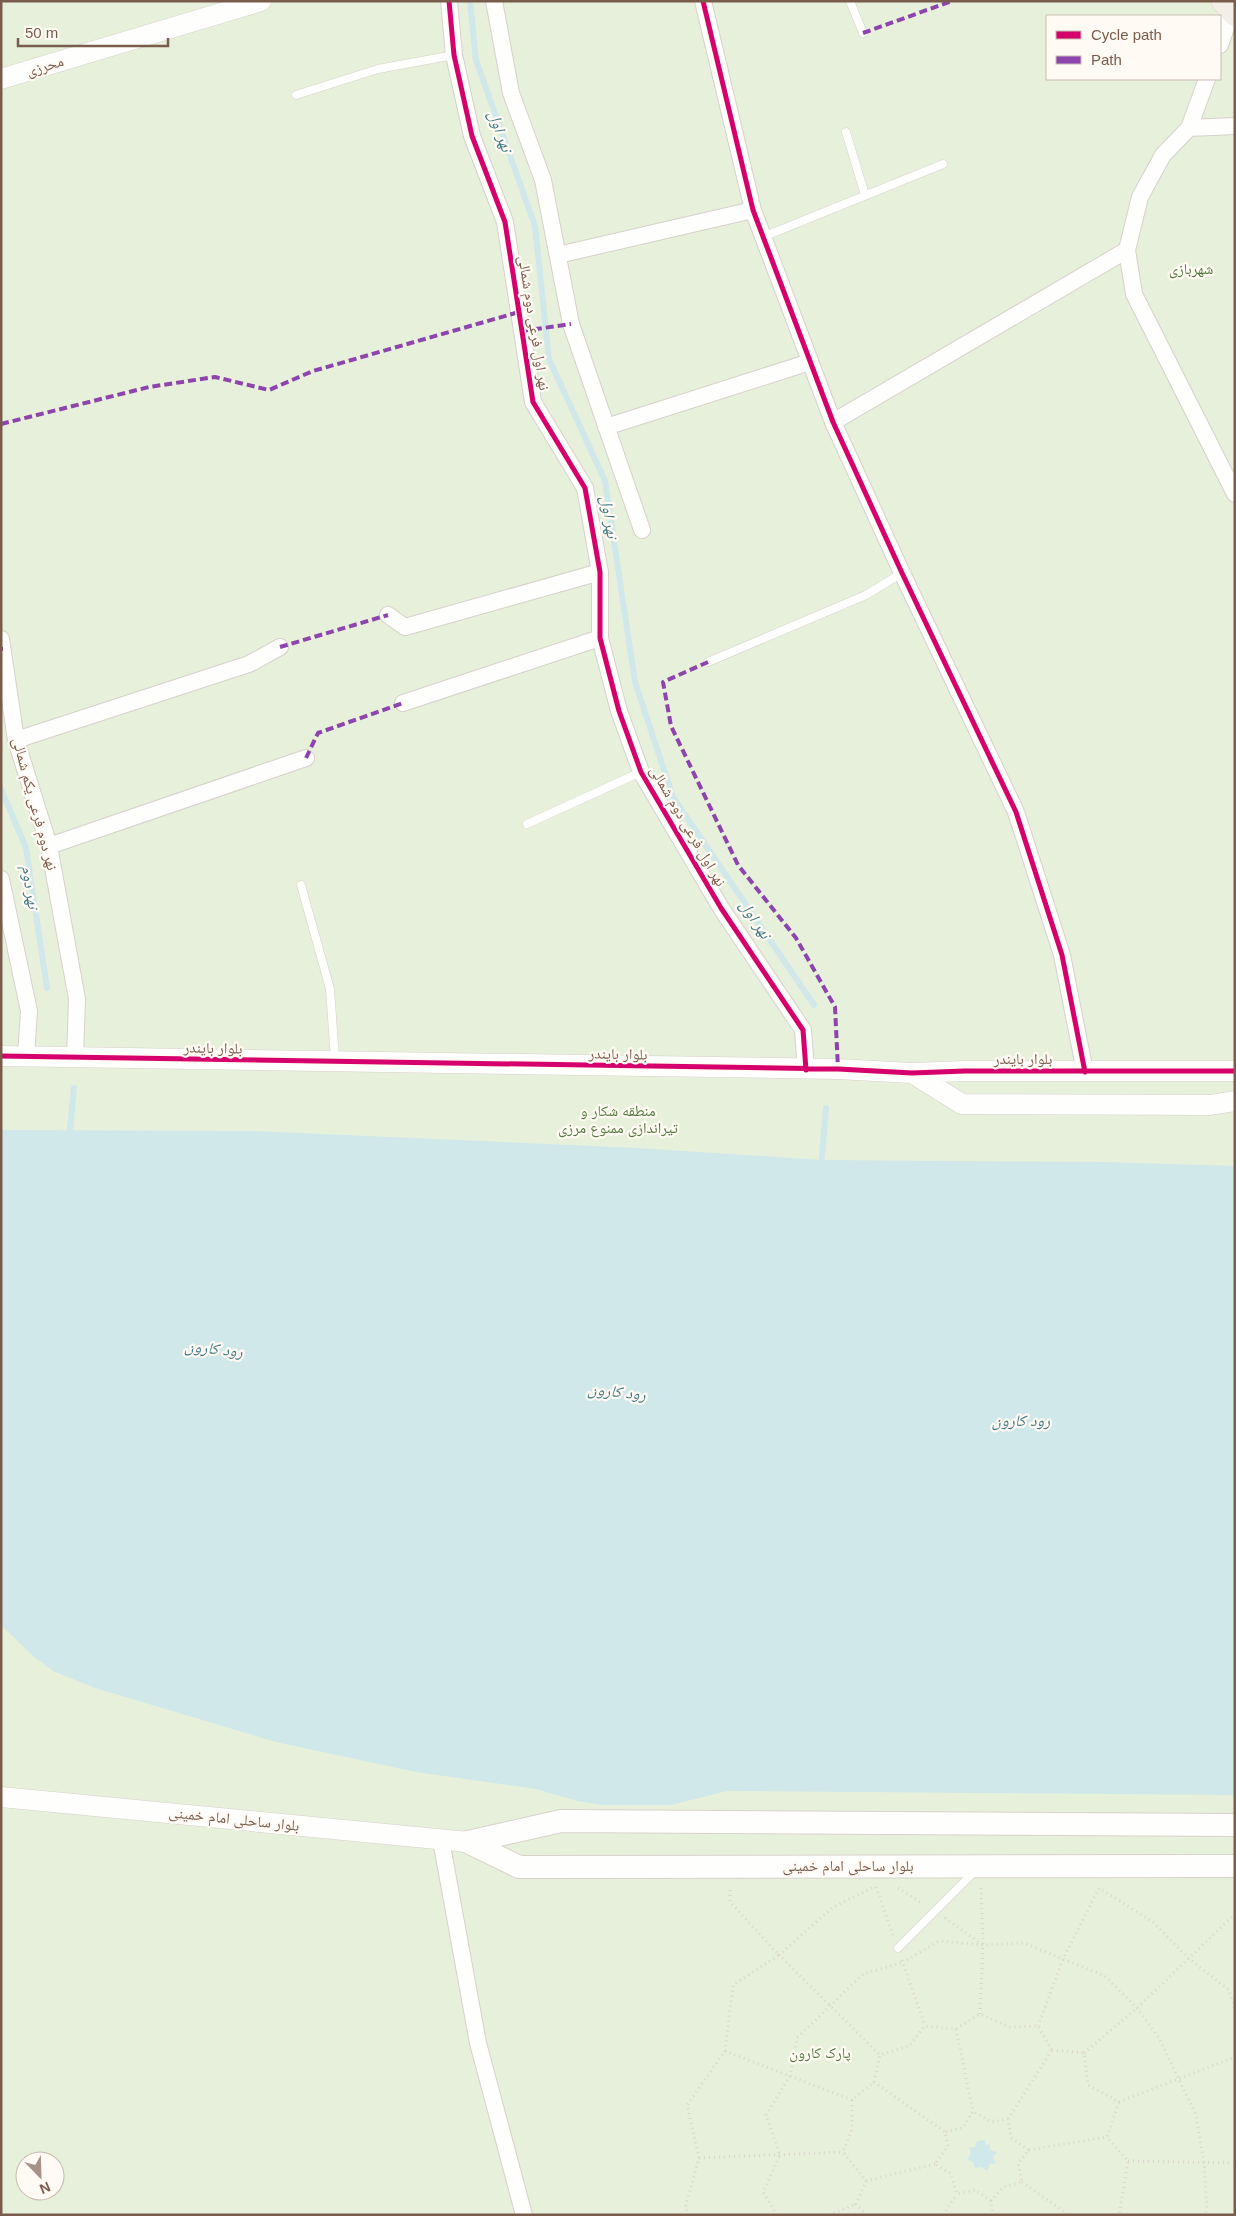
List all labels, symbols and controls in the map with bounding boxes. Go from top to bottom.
scale bar [18,15,168,47]
legend [1046,15,1221,80]
text: 50 m [25,24,58,41]
text: Cycle path [1091,26,1162,43]
text: Path [1091,51,1122,68]
street label: محرزی [24,52,66,81]
water label: نهر اول [483,108,517,157]
street label: نهر اول فرعی دوم شمالی [513,254,554,392]
park label: شهربازی [1169,260,1213,279]
water label: نهر اول [596,495,622,542]
street label: نهر دوم فرعی یکم شمالی [8,736,61,873]
street label: نهر اول فرعی دوم شمالی [645,763,730,890]
water label: نهر دوم [17,864,43,913]
water label: نهر اول [735,897,776,945]
street label: بلوار بایندر [182,1038,243,1058]
street label: بلوار بایندر [587,1044,648,1064]
street label: بلوار بایندر [993,1050,1052,1068]
park label: منطقه شکار و تیراندازی ممنوع مرزی [558,1102,678,1138]
water label: رود کارون [184,1337,244,1362]
water label: رود کارون [587,1380,647,1405]
water label: رود کارون [992,1412,1050,1431]
street label: بلوار ساحلی امام خمینی [168,1803,300,1836]
street label: بلوار ساحلی امام خمینی [782,1857,914,1876]
park label: پارک کارون [789,2044,851,2063]
north arrow [15,2151,65,2201]
text: N [37,2179,53,2197]

